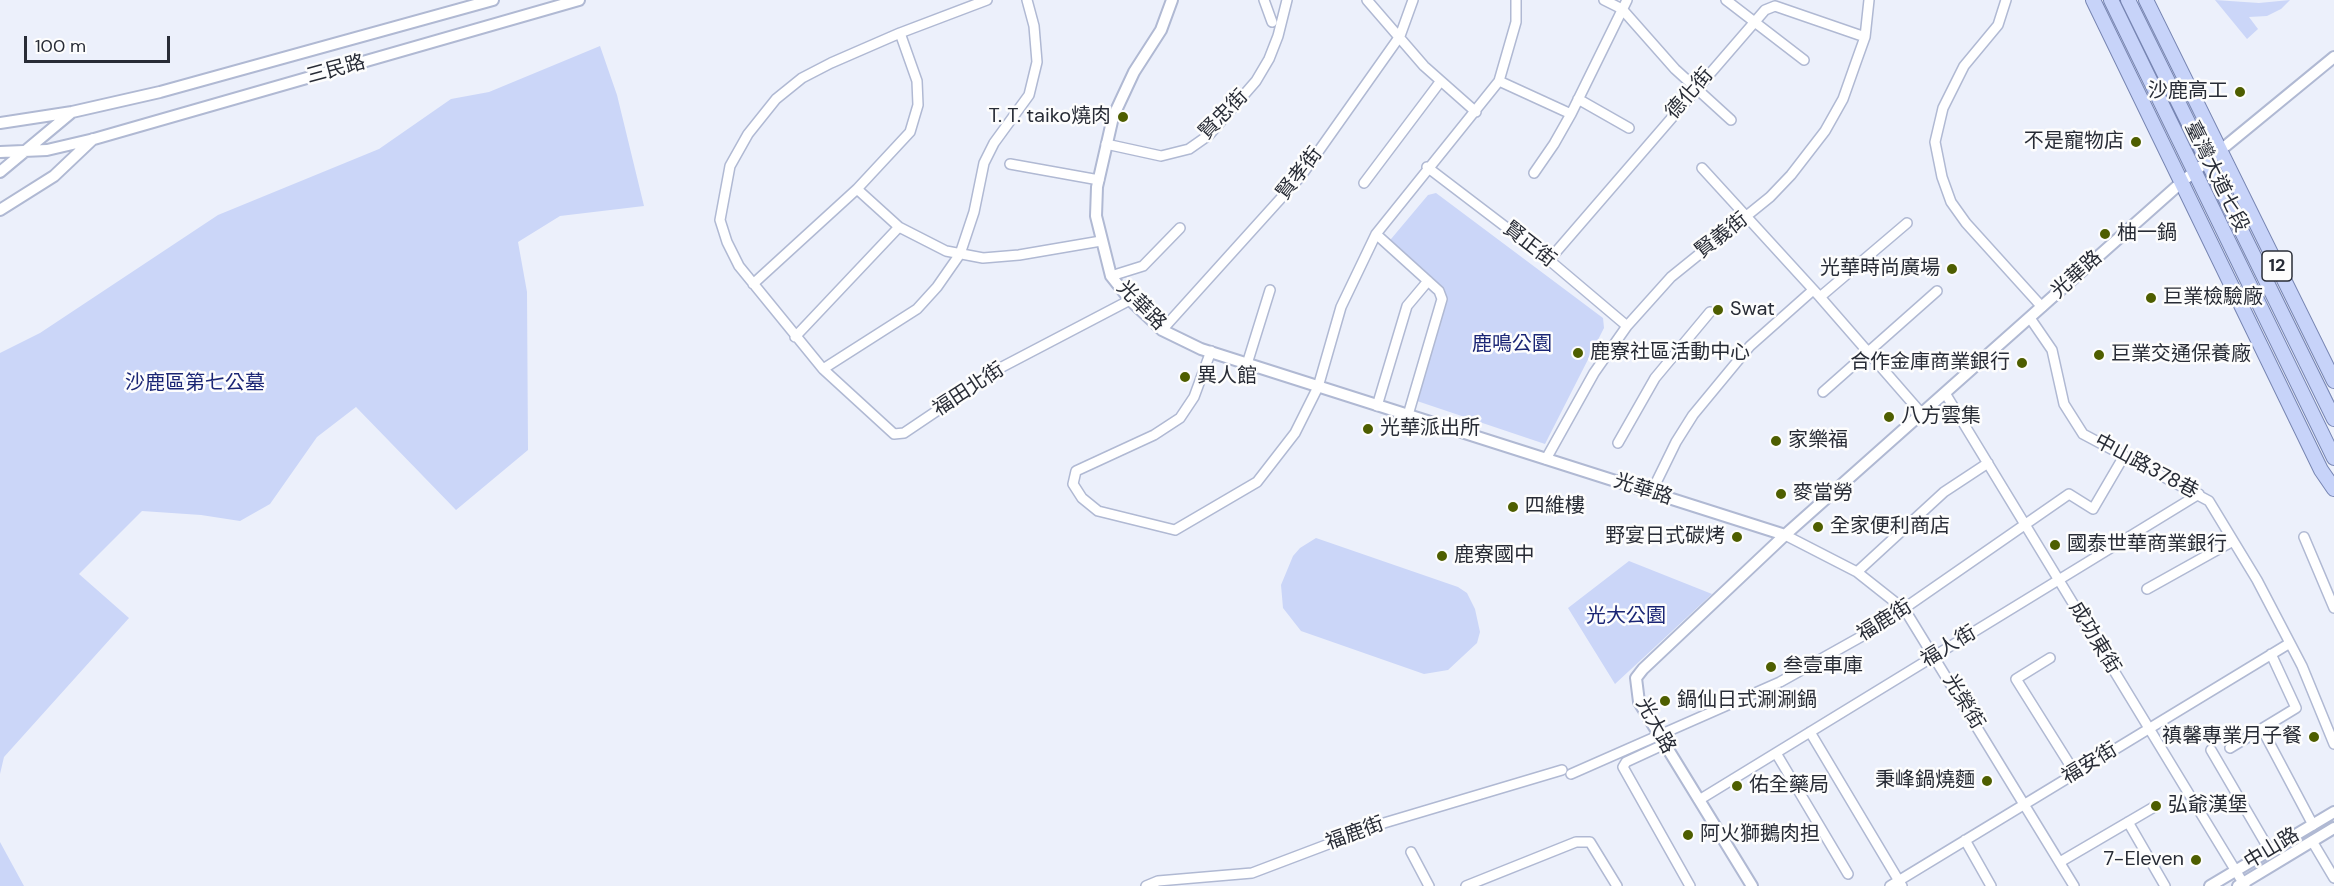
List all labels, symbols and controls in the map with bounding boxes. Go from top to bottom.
scale bar [27,24,172,62]
text: 100 m [35,34,86,58]
street label: 三民路 [304,51,368,89]
street label: 德化街 [1661,63,1719,125]
place label: 沙鹿高工 [2148,80,2228,104]
street label: 賢忠街 [1195,85,1253,145]
marker: 沙鹿高工 [2233,85,2247,99]
place label: T. T. taiko燒肉 [988,105,1111,129]
marker: T. T. taiko燒肉 [1116,110,1130,124]
street label: 臺灣大道七段 [2179,118,2253,236]
place label: 不是寵物店 [2024,130,2124,154]
marker: 不是寵物店 [2129,135,2143,149]
street label: 賢孝街 [1272,143,1328,205]
street label: 賢義街 [1691,208,1753,264]
street label: 賢正街 [1498,217,1560,273]
place label: 柚一鍋 [2117,222,2177,246]
marker: 柚一鍋 [2098,227,2112,241]
street label: 光華路 [2047,246,2107,304]
road number: 12 [2262,251,2292,281]
place label: 光華時尚廣場 [1820,257,1940,281]
marker: 光華時尚廣場 [1945,262,1959,276]
street label: 光華路 [1111,276,1171,336]
place label: 巨業檢驗廠 [2163,286,2263,310]
marker: 巨業檢驗廠 [2144,291,2158,305]
place label: Swat [1730,298,1775,322]
marker: Swat [1711,303,1725,317]
park label: 鹿鳴公園 [1472,333,1552,357]
place label: 鹿寮社區活動中心 [1590,341,1750,365]
place label: 巨業交通保養廠 [2111,343,2251,367]
marker: 鹿寮社區活動中心 [1571,346,1585,360]
marker: 巨業交通保養廠 [2092,348,2106,362]
place label: 合作金庫商業銀行 [1850,351,2010,375]
marker: 合作金庫商業銀行 [2015,356,2029,370]
street label: 福田北街 [929,358,1009,422]
place label: 異人館 [1197,365,1257,389]
marker: 異人館 [1178,370,1192,384]
park label: 沙鹿區第七公墓 [125,372,265,396]
place label: 八方雲集 [1901,405,1981,429]
marker: 八方雲集 [1882,410,1896,424]
place label: 光華派出所 [1380,417,1480,441]
marker: 光華派出所 [1361,422,1375,436]
place label: 家樂福 [1788,429,1848,453]
street label: 中山路378巷 [2090,430,2202,504]
marker: 家樂福 [1769,434,1783,448]
street label: 光華路 [1611,469,1675,511]
place label: 麥當勞 [1793,482,1853,506]
marker: 麥當勞 [1774,487,1788,501]
place label: 四維樓 [1525,495,1585,519]
marker: 四維樓 [1506,500,1520,514]
place label: 全家便利商店 [1830,515,1950,539]
marker: 全家便利商店 [1811,520,1825,534]
place label: 野宴日式碳烤 [1605,525,1725,549]
marker: 野宴日式碳烤 [1730,530,1744,544]
place label: 國泰世華商業銀行 [2067,533,2227,557]
marker: 國泰世華商業銀行 [2048,538,2062,552]
place label: 鹿寮國中 [1454,544,1534,568]
marker: 鹿寮國中 [1435,549,1449,563]
street label: 福鹿街 [1853,595,1917,647]
street label: 成功東街 [2063,598,2125,678]
park label: 光大公園 [1586,605,1666,629]
street label: 福人街 [1917,621,1981,673]
place label: 叁壹車庫 [1783,655,1863,679]
marker: 叁壹車庫 [1764,660,1778,674]
street label: 光榮街 [1937,670,1989,734]
place label: 鍋仙日式涮涮鍋 [1677,689,1817,713]
street label: 光大路 [1630,694,1680,758]
marker: 鍋仙日式涮涮鍋 [1658,694,1672,708]
place label: 禛馨專業月子餐 [2162,725,2302,749]
marker: 禛馨專業月子餐 [2307,730,2321,744]
street label: 福安街 [2058,738,2122,790]
place label: 秉峰鍋燒麵 [1875,769,1975,793]
place label: 佑全藥局 [1749,774,1829,798]
marker: 秉峰鍋燒麵 [1980,774,1994,788]
marker: 佑全藥局 [1730,779,1744,793]
place label: 弘爺漢堡 [2168,794,2248,818]
marker: 弘爺漢堡 [2149,799,2163,813]
street label: 福鹿街 [1323,812,1387,856]
place label: 阿火獅鵝肉担 [1700,823,1820,847]
street label: 中山路 [2240,823,2304,875]
marker: 阿火獅鵝肉担 [1681,828,1695,842]
place label: 7-Eleven [2104,848,2184,872]
marker: 7-Eleven [2189,853,2203,867]

